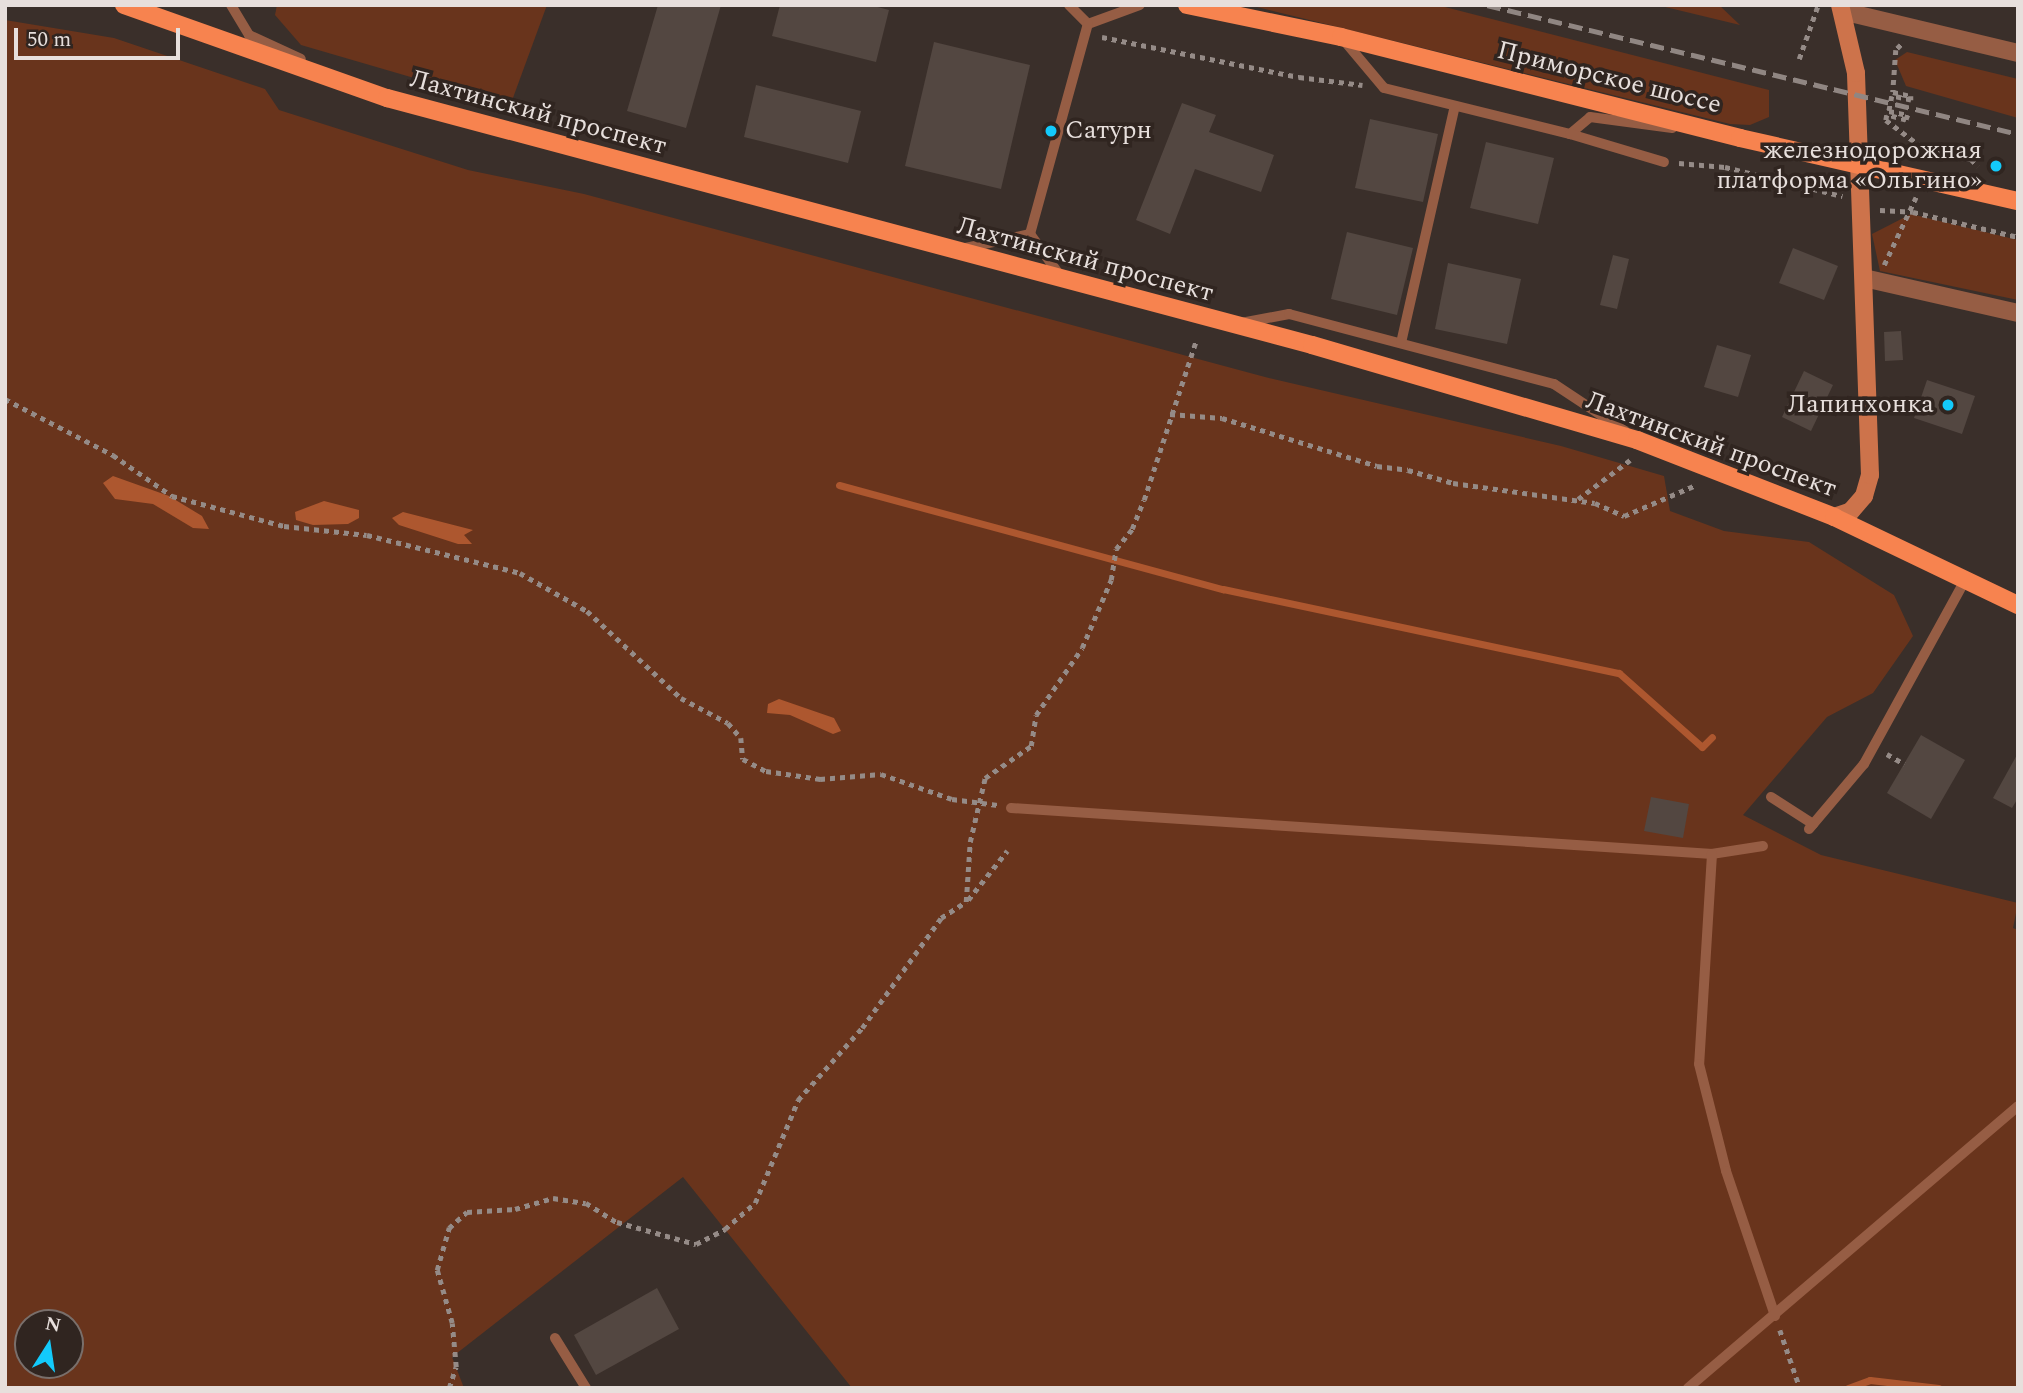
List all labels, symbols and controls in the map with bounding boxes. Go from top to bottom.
scale bar [18,14,184,58]
text: 50 m [27,24,71,56]
street label: Приморское шоссе [1494,35,1724,121]
street label: Лахтинский проспект [406,64,670,162]
place label: Сатурн [1065,115,1152,147]
marker: Сатурн [1043,123,1059,139]
place label: железнодорожная платформа «Ольгино» [1716,135,1982,196]
marker: железнодорожная платформа «Ольгино» [1988,158,2004,174]
street label: Лахтинский проспект [953,211,1217,309]
street label: Лахтинский проспект [1581,385,1841,505]
place label: Лапинхонка [1787,389,1934,421]
marker: Лапинхонка [1940,397,1956,413]
north arrow [14,1309,84,1379]
text: N [42,1309,64,1341]

